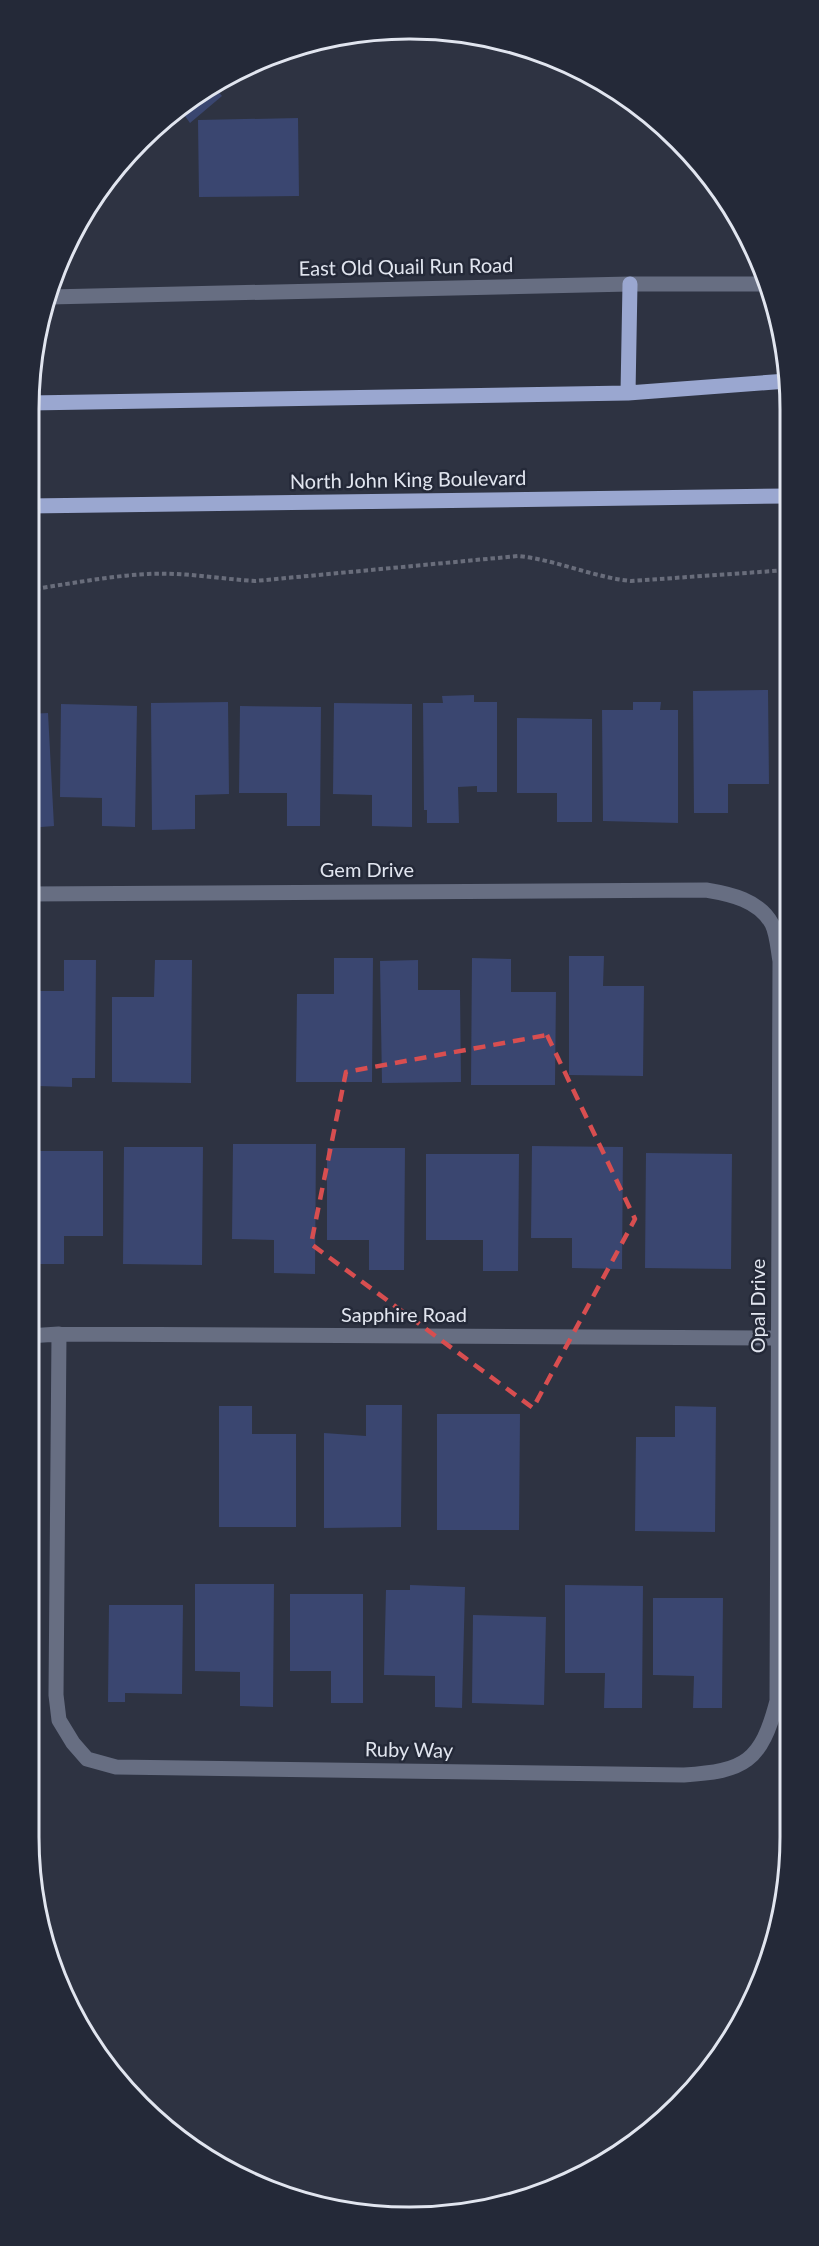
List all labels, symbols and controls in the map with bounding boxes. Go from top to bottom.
street label: East Old Quail Run Road [298,252,514,280]
street label: North John King Boulevard [290,465,526,493]
street label: Gem Drive [320,857,414,881]
street label: Opal Drive [745,1259,769,1353]
street label: Sapphire Road [341,1302,467,1326]
street label: Ruby Way [365,1736,454,1762]

